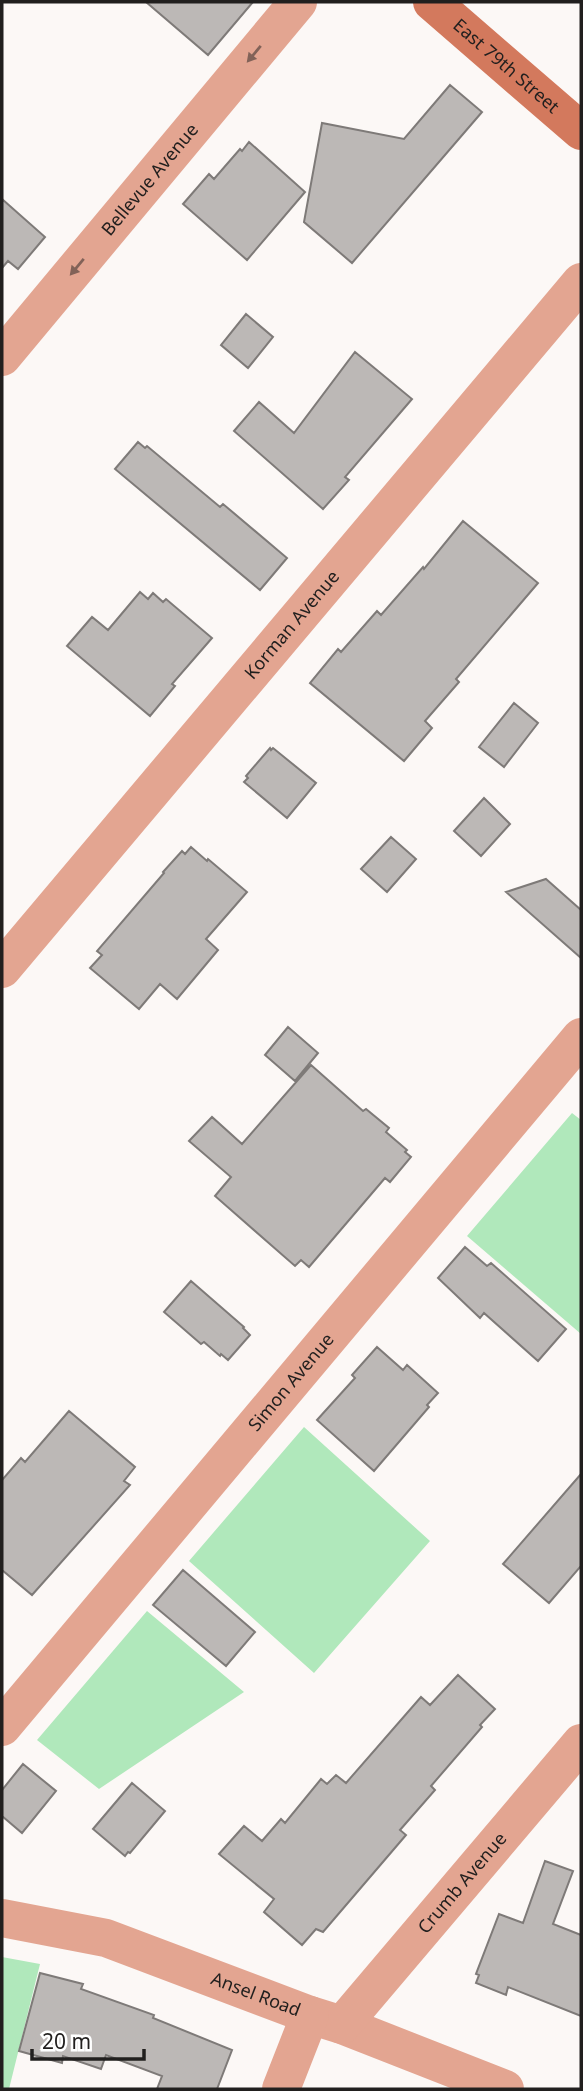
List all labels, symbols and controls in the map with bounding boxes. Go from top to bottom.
street label: East 79th Street [449,13,565,118]
one-way arrow [247,46,262,63]
street label: Bellevue Avenue [95,118,203,240]
one-way arrow [70,258,85,275]
street label: Korman Avenue [238,565,344,684]
street label: Simon Avenue [242,1327,339,1436]
street label: Crumb Avenue [412,1827,511,1938]
street label: Ansel Road [208,1966,304,2021]
scale bar [32,2018,144,2062]
text: 20 m [42,2027,91,2055]

